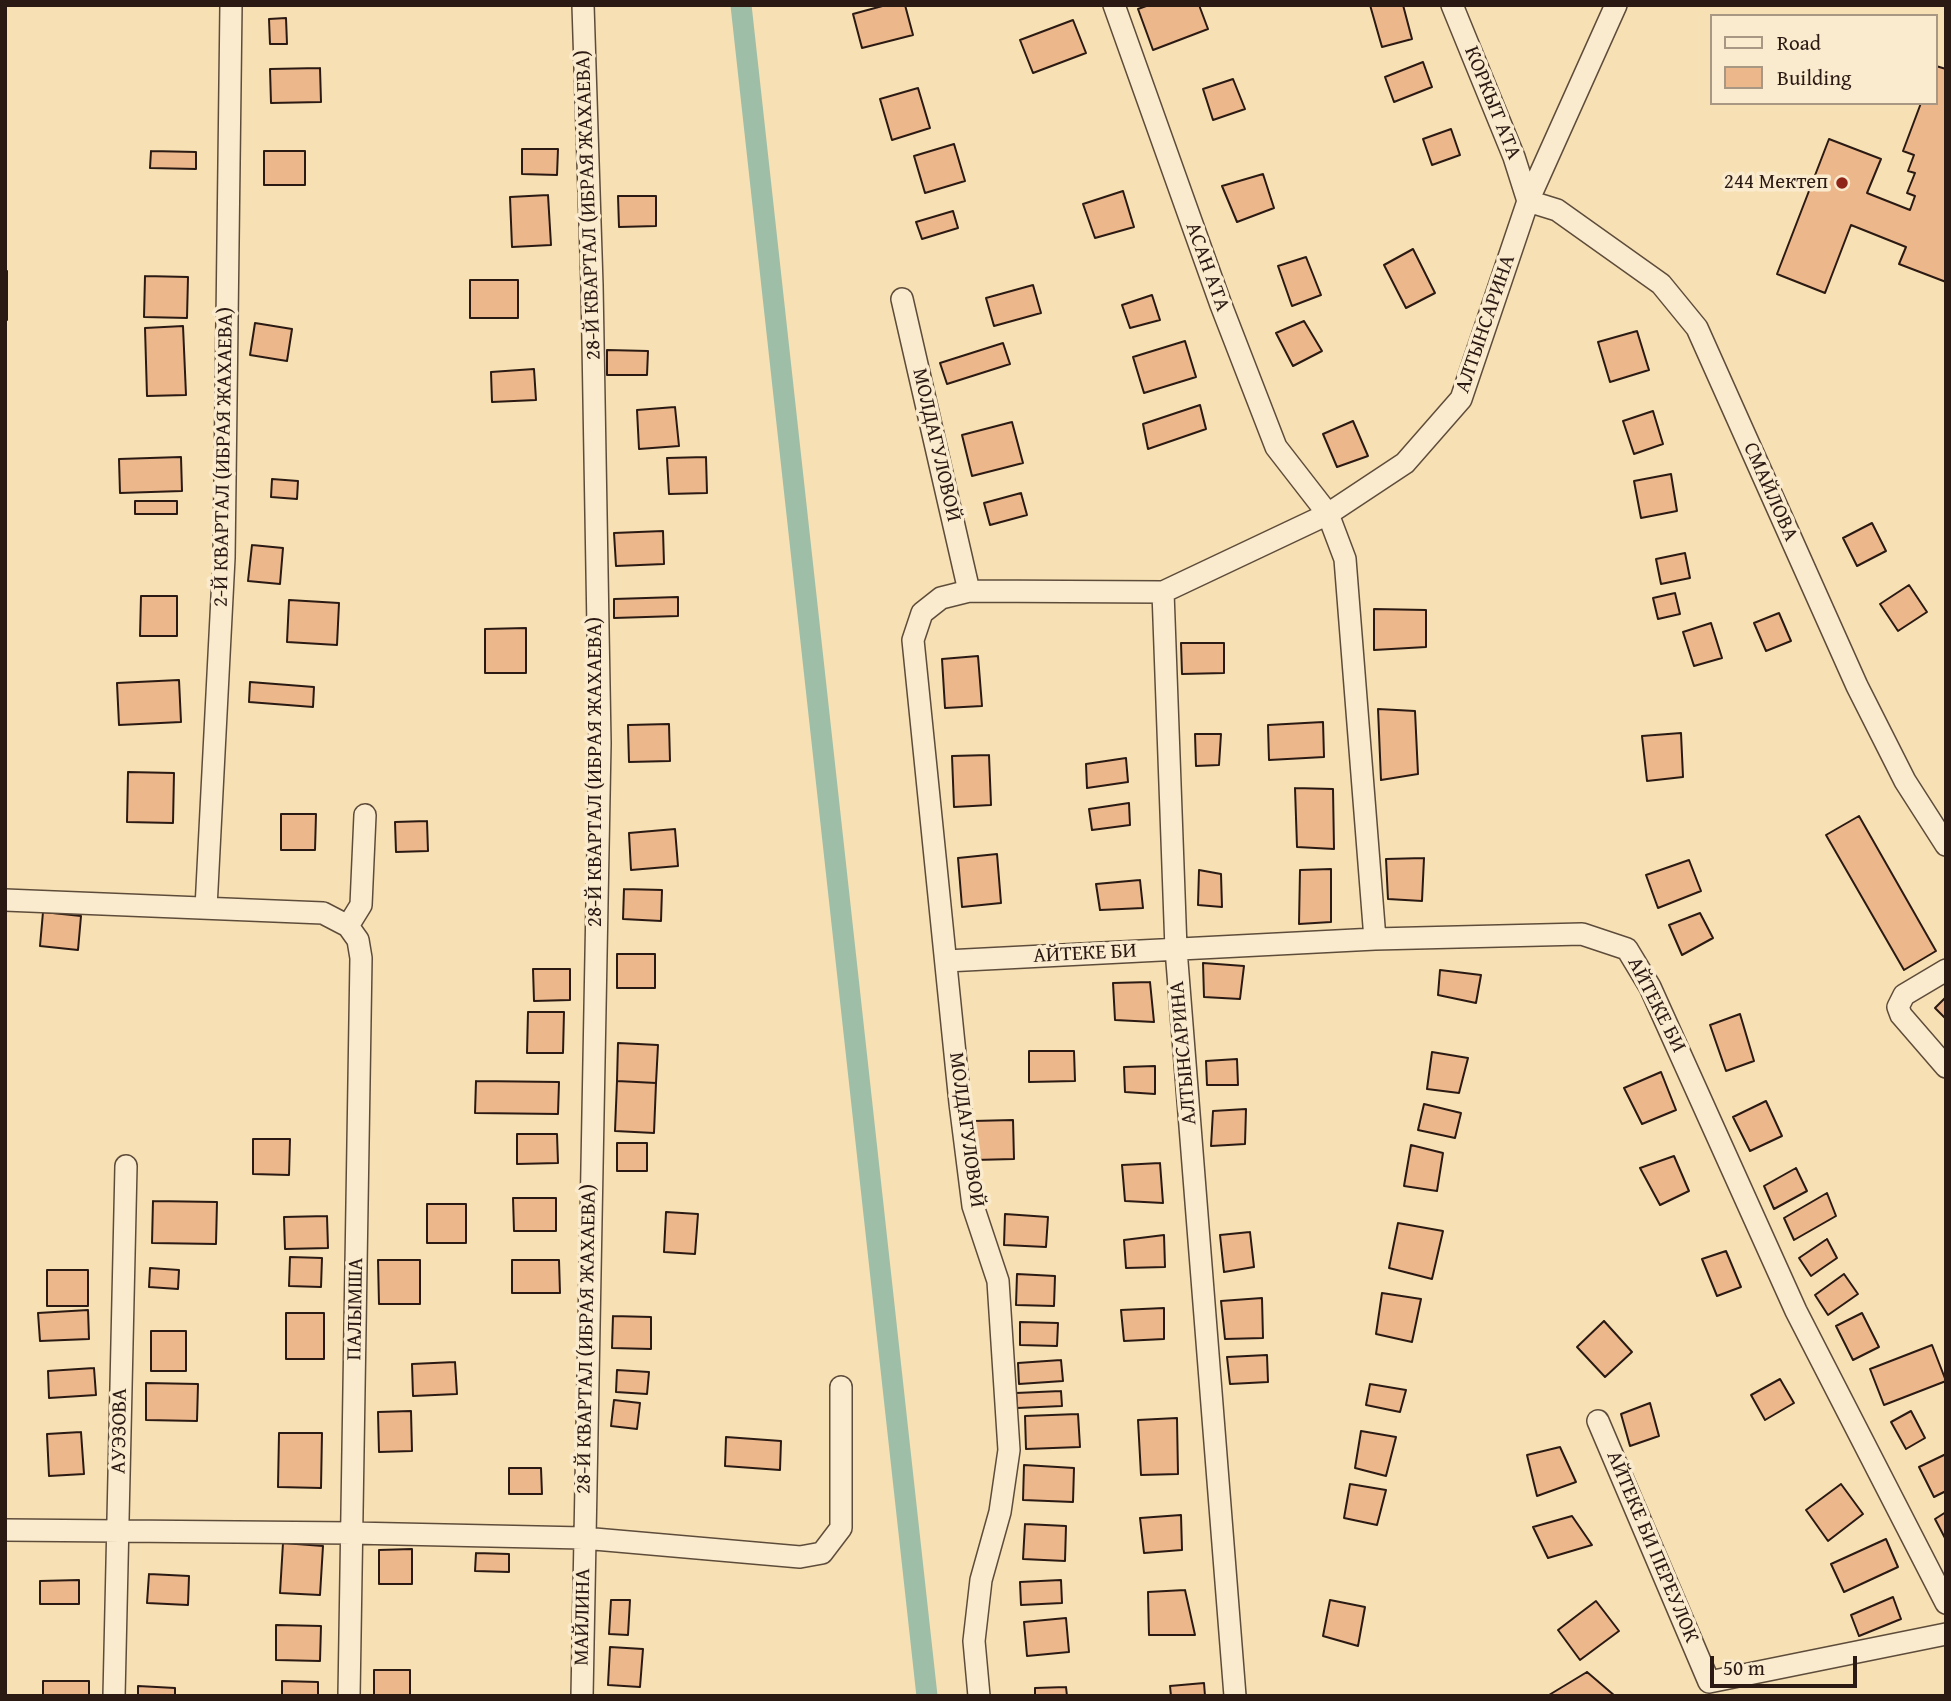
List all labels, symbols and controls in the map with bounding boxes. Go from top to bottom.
legend [1710,14,1937,105]
text: Road [1777,27,1821,58]
street label: КОРКЫТ АТА [1458,43,1526,163]
street label: 28-Й КВАРТАЛ (ИБРАЯ ЖАХАЕВА) [571,49,607,361]
text: Building [1777,62,1851,93]
place label: 244 Мектеп [1724,170,1828,196]
marker: 244 Мектеп [1834,175,1850,191]
street label: АСАН АТА [1179,219,1235,315]
street label: АЛТЫНСАРИНА [1451,252,1521,396]
street label: 2-Й КВАРТАЛ (ИБРАЯ ЖАХАЕВА) [209,307,239,607]
street label: МОЛДАГУЛОВОЙ [906,366,966,524]
street label: СМАЙЛОВА [1737,439,1803,545]
street label: 28-Й КВАРТАЛ (ИБРАЯ ЖАХАЕВА) [583,617,609,927]
street label: АЙТЕКЕ БИ [1033,939,1137,969]
street label: АЙТЕКЕ БИ [1621,953,1691,1057]
street label: АЛТЫНСАРИНА [1165,980,1203,1126]
street label: МОЛДАГУЛОВОЙ [943,1051,989,1209]
street label: 28-Й КВАРТАЛ (ИБРАЯ ЖАХАЕВА) [572,1184,602,1494]
street label: ПАЛЫМША [343,1257,369,1361]
street label: АУЭЗОВА [107,1388,133,1474]
street label: АЙТЕКЕ БИ ПЕРЕУЛОК [1600,1447,1704,1647]
street label: МАЙЛИНА [570,1568,596,1666]
scale bar [1713,1642,1860,1686]
text: 50 m [1723,1652,1765,1683]

